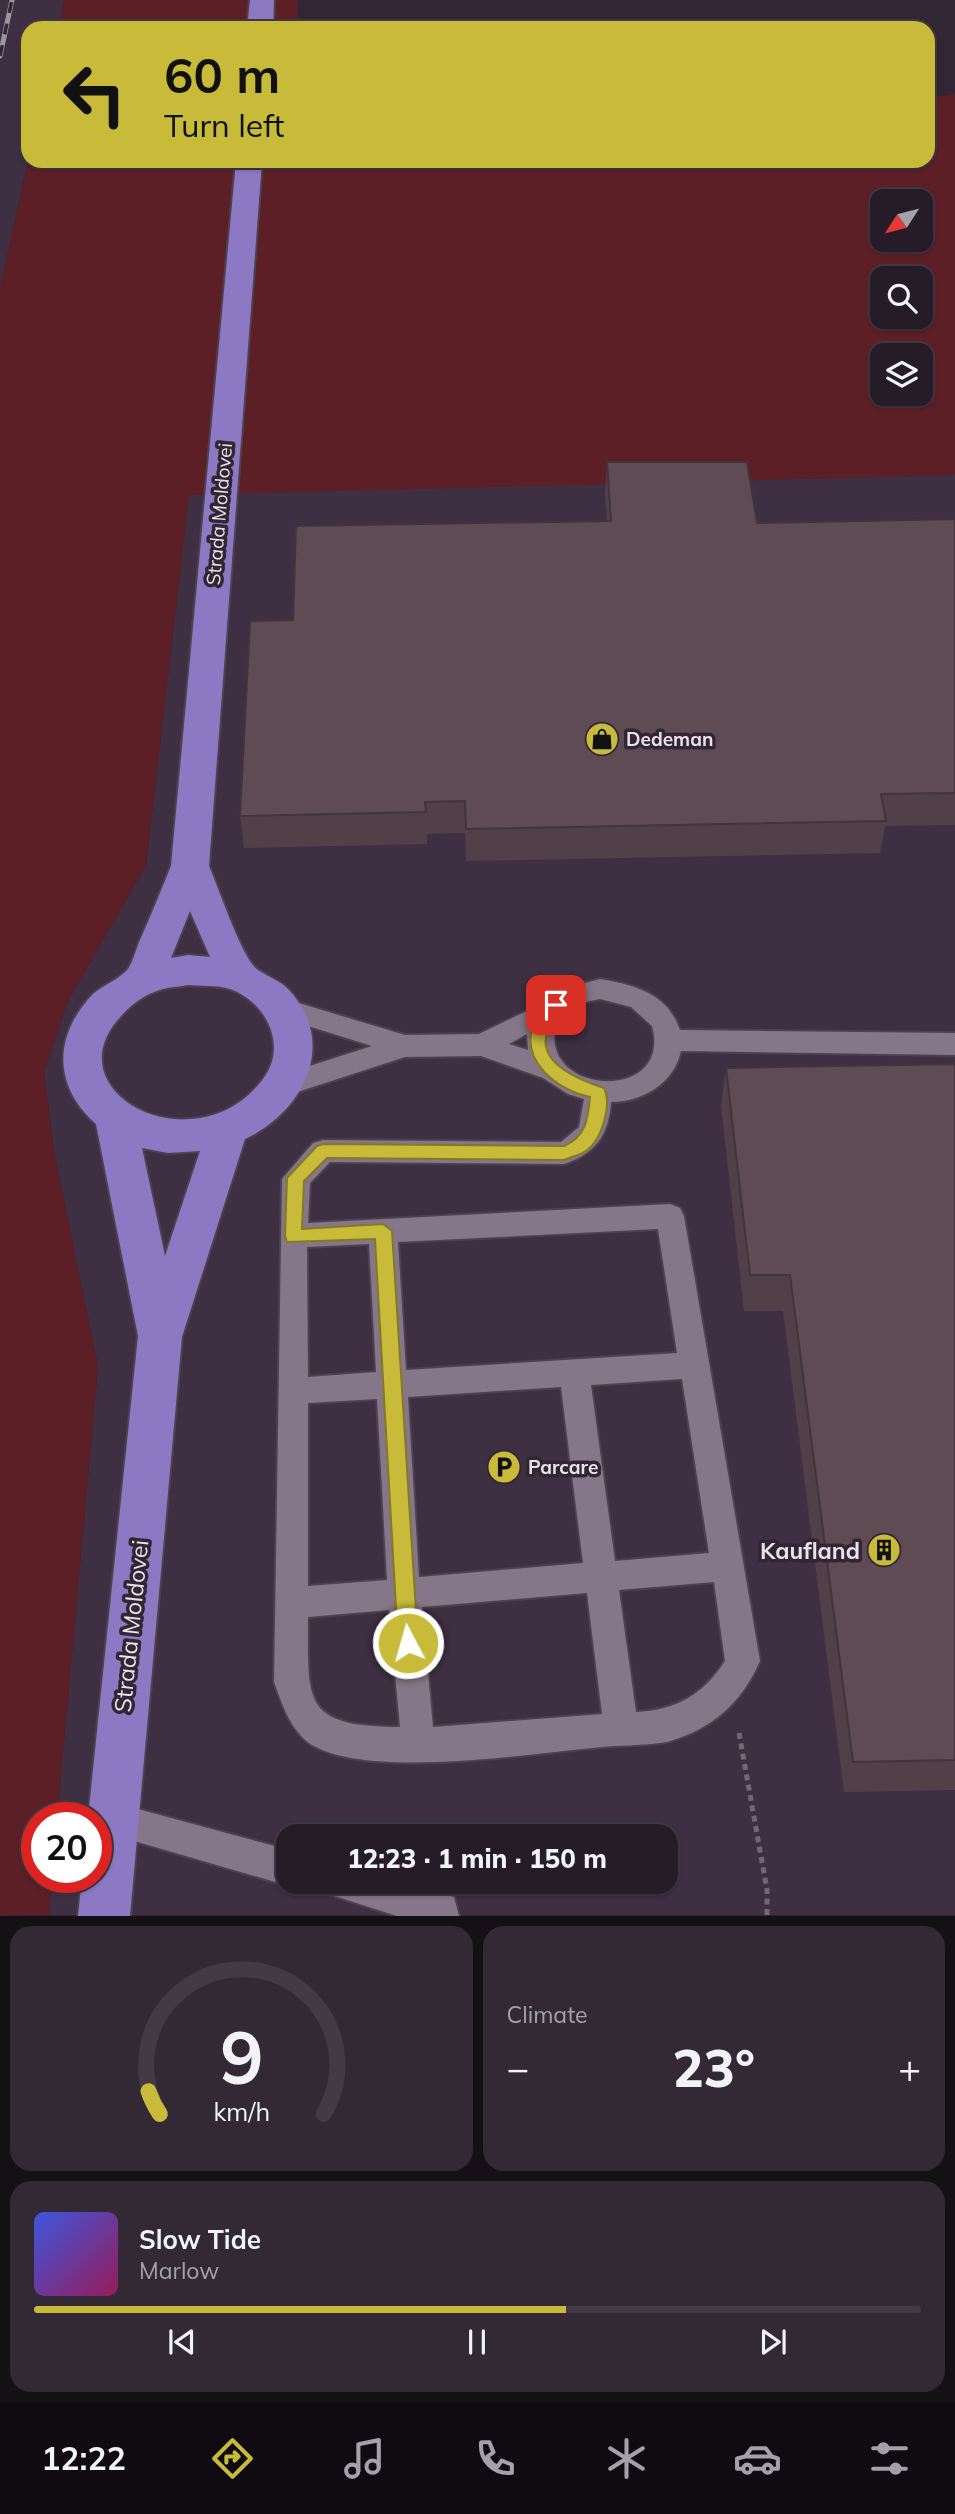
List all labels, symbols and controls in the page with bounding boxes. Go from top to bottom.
text: 60 m [164,44,280,105]
icon: left [49,49,140,140]
text: Turn left [164,105,284,145]
north arrow [870,189,933,252]
map controls [870,189,933,406]
button: search [870,266,933,329]
button: layers [870,343,933,406]
street label: Strada Moldovei [201,442,237,586]
shop icon: Dedeman [583,720,621,758]
place label: Dedeman [626,727,713,751]
pin [526,975,586,1035]
icon: arrive [537,986,575,1024]
parking icon: Parcare [485,1448,523,1486]
place label: Parcare [528,1455,598,1479]
building icon: Kaufland [865,1531,903,1569]
place label: Kaufland [760,1536,860,1565]
street label: Strada Moldovei [108,1538,154,1714]
position arrow [371,1606,445,1680]
speed limit sign: 20 [21,1802,112,1893]
text: 12:23 · 1 min · 150 m [347,1842,607,1875]
text: Climate [507,2000,588,2029]
text: 9 [219,2012,263,2103]
text: 23° [673,2035,755,2100]
text: − [507,2044,529,2092]
text: + [898,2044,921,2092]
text: km/h [213,2096,270,2127]
text: Slow Tide [139,2223,261,2256]
text: Marlow [139,2256,219,2285]
icon: previous [163,2323,201,2361]
icon: pause [458,2323,496,2361]
icon: next [754,2323,792,2361]
icon: directions [208,2434,257,2483]
icon: music [340,2434,389,2483]
icon: phone [471,2434,520,2483]
icon: climate [602,2434,651,2483]
icon: car [733,2434,782,2483]
icon: filters [865,2434,914,2483]
text: 12:22 [41,2438,126,2478]

